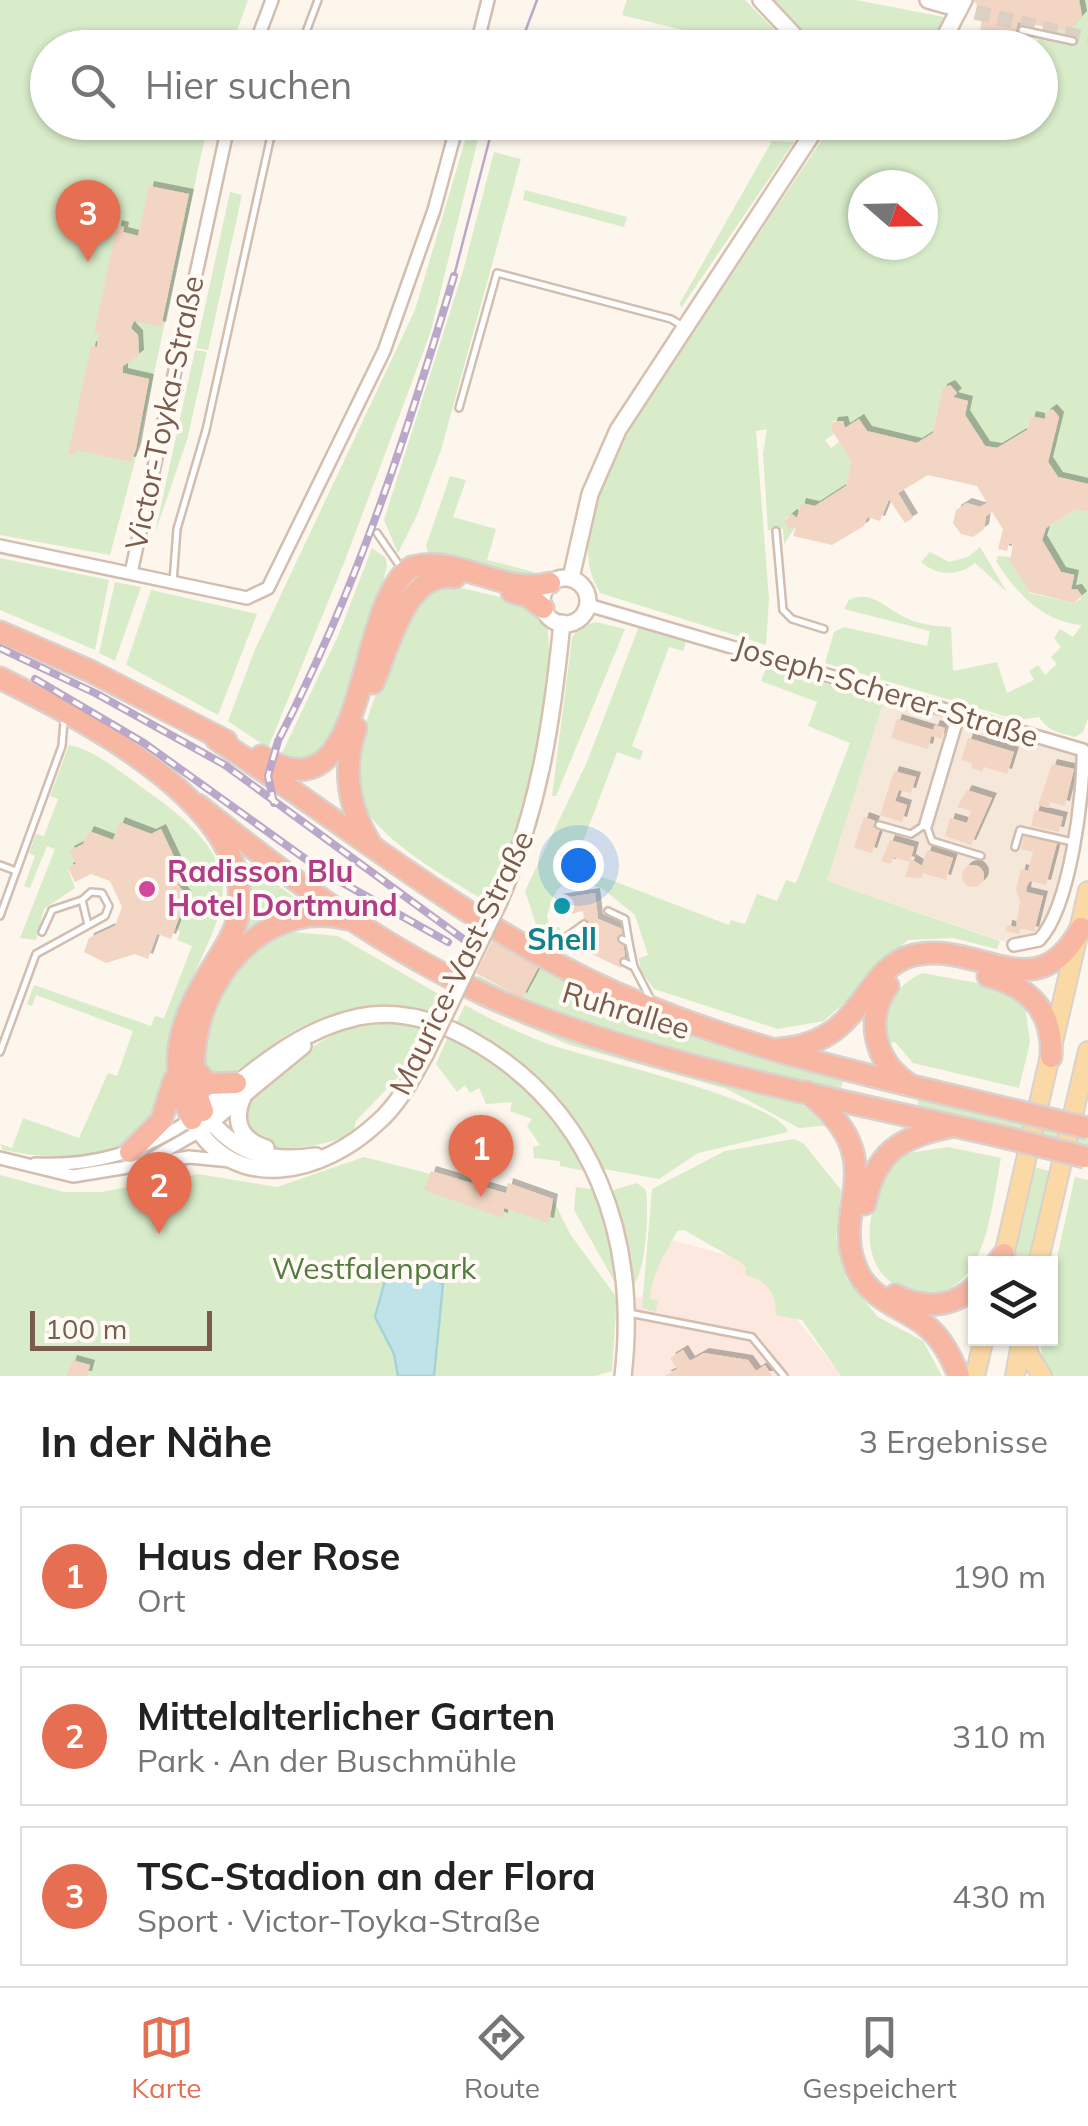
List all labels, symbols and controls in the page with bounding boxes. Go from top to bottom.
search box [30,30,1058,140]
icon: search [65,58,120,113]
text: Hier suchen [145,61,352,109]
north arrow [848,170,938,260]
pin: 3 [56,180,120,262]
street label: Victor-Toyka-Straße [116,272,212,553]
street label: Joseph-Scherer-Straße [730,627,1043,755]
street label: Maurice-Vast-Straße [381,824,542,1101]
your location [553,840,604,891]
place label: Radisson Blu Hotel Dortmund [167,852,398,924]
marker: Radisson Blu Hotel Dortmund [136,878,158,900]
marker: Shell [551,895,573,917]
place label: Shell [527,920,597,958]
street label: Ruhrallee [558,973,695,1047]
pin: 1 [448,1114,514,1197]
pin: 2 [126,1152,192,1234]
park label: Westfalenpark [272,1249,477,1287]
map controls [968,1256,1058,1346]
button: layers [968,1256,1058,1346]
scale bar [30,1306,212,1350]
text: 100 m [45,1311,127,1346]
text: In der Nähe [40,1415,272,1468]
text: 3 Ergebnisse [859,1421,1048,1461]
text: Haus der Rose [137,1532,400,1580]
text: 1 [65,1556,84,1596]
text: 190 m [952,1556,1046,1596]
text: Ort [137,1580,185,1620]
text: Mittelalterlicher Garten [137,1692,555,1740]
text: 2 [65,1716,84,1756]
text: 310 m [952,1716,1046,1756]
text: Park · An der Buschmühle [137,1740,517,1780]
text: TSC-Stadion an der Flora [137,1852,595,1900]
text: 3 [65,1876,84,1916]
text: 430 m [952,1876,1046,1916]
text: Sport · Victor-Toyka-Straße [137,1900,540,1940]
tab: Karte [131,2010,202,2105]
tab: Route [464,2010,540,2105]
tab: Gespeichert [802,2010,957,2105]

